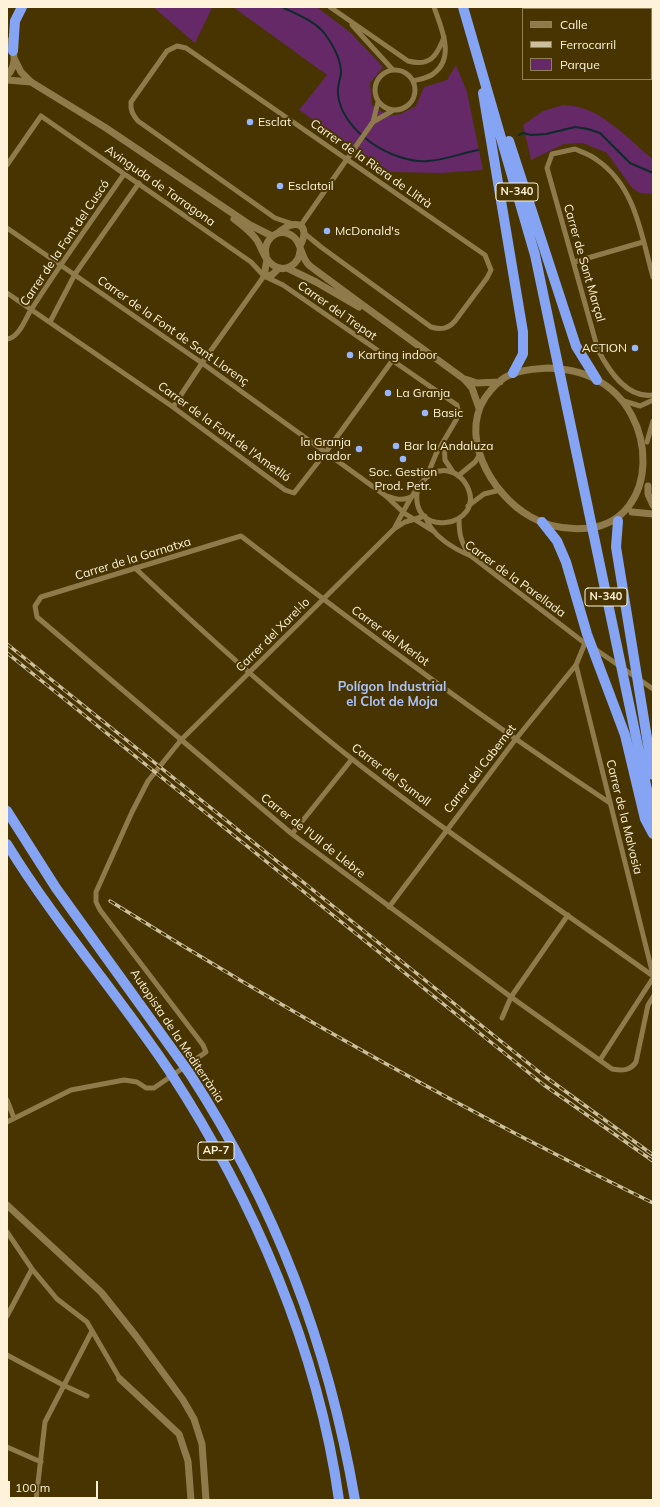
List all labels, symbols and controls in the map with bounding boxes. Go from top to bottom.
legend [522,8,652,80]
text: Calle [560,17,587,32]
text: Ferrocarril [560,37,616,52]
text: Parque [560,57,600,72]
place label: Esclat [258,115,291,129]
street label: Carrer de la Riera de Llitrà [307,116,435,212]
marker: Esclat [245,117,255,127]
street label: Avinguda de Tarragona [102,143,218,229]
street label: Carrer de la Font del Cuscó [17,177,113,309]
place label: Esclatoil [288,179,334,193]
marker: Esclatoil [275,181,285,191]
road number: N-340 [496,183,538,201]
street label: Carrer de Sant Marçal [560,203,608,323]
place label: McDonald's [335,224,400,238]
marker: McDonald's [322,226,332,236]
street label: Carrer de la Font de Sant Llorenç [95,273,251,389]
street label: Carrer del Trepat [295,278,379,344]
place label: ACTION [582,341,627,355]
marker: ACTION [630,343,640,353]
place label: Karting indoor [358,348,437,362]
marker: Karting indoor [345,350,355,360]
street label: Carrer de la Font de l'Ametlló [155,379,293,485]
place label: La Granja [396,386,450,400]
marker: La Granja [383,388,393,398]
place label: Basic [433,406,463,420]
marker: Basic [420,408,430,418]
place label: la Granja obrador [300,435,351,463]
place label: Bar la Andaluza [404,439,493,453]
marker: Bar la Andaluza [391,441,401,451]
marker: la Granja obrador [354,444,364,454]
marker: Soc. Gestion Prod. Petr. [398,454,408,464]
place label: Soc. Gestion Prod. Petr. [369,465,437,493]
street label: Carrer de la Garnatxa [73,535,193,583]
street label: Carrer de la Parellada [462,538,568,620]
road number: N-340 [585,588,627,606]
street label: Carrer del Xarel·lo [233,595,313,675]
street label: Carrer del Merlot [348,603,432,669]
district label: Polígon Industrial el Clot de Moja [338,679,446,710]
street label: Carrer del Cabernet [441,722,519,816]
street label: Carrer del Sumoll [349,741,433,809]
street label: Carrer de la Malvasia [603,758,645,876]
street label: Carrer de l'Ull de Llebre [258,791,368,881]
street label: Autopista de la Mediterrània [127,967,227,1105]
road number: AP-7 [198,1142,234,1160]
scale bar [10,1473,100,1499]
text: 100 m [15,1480,50,1495]

